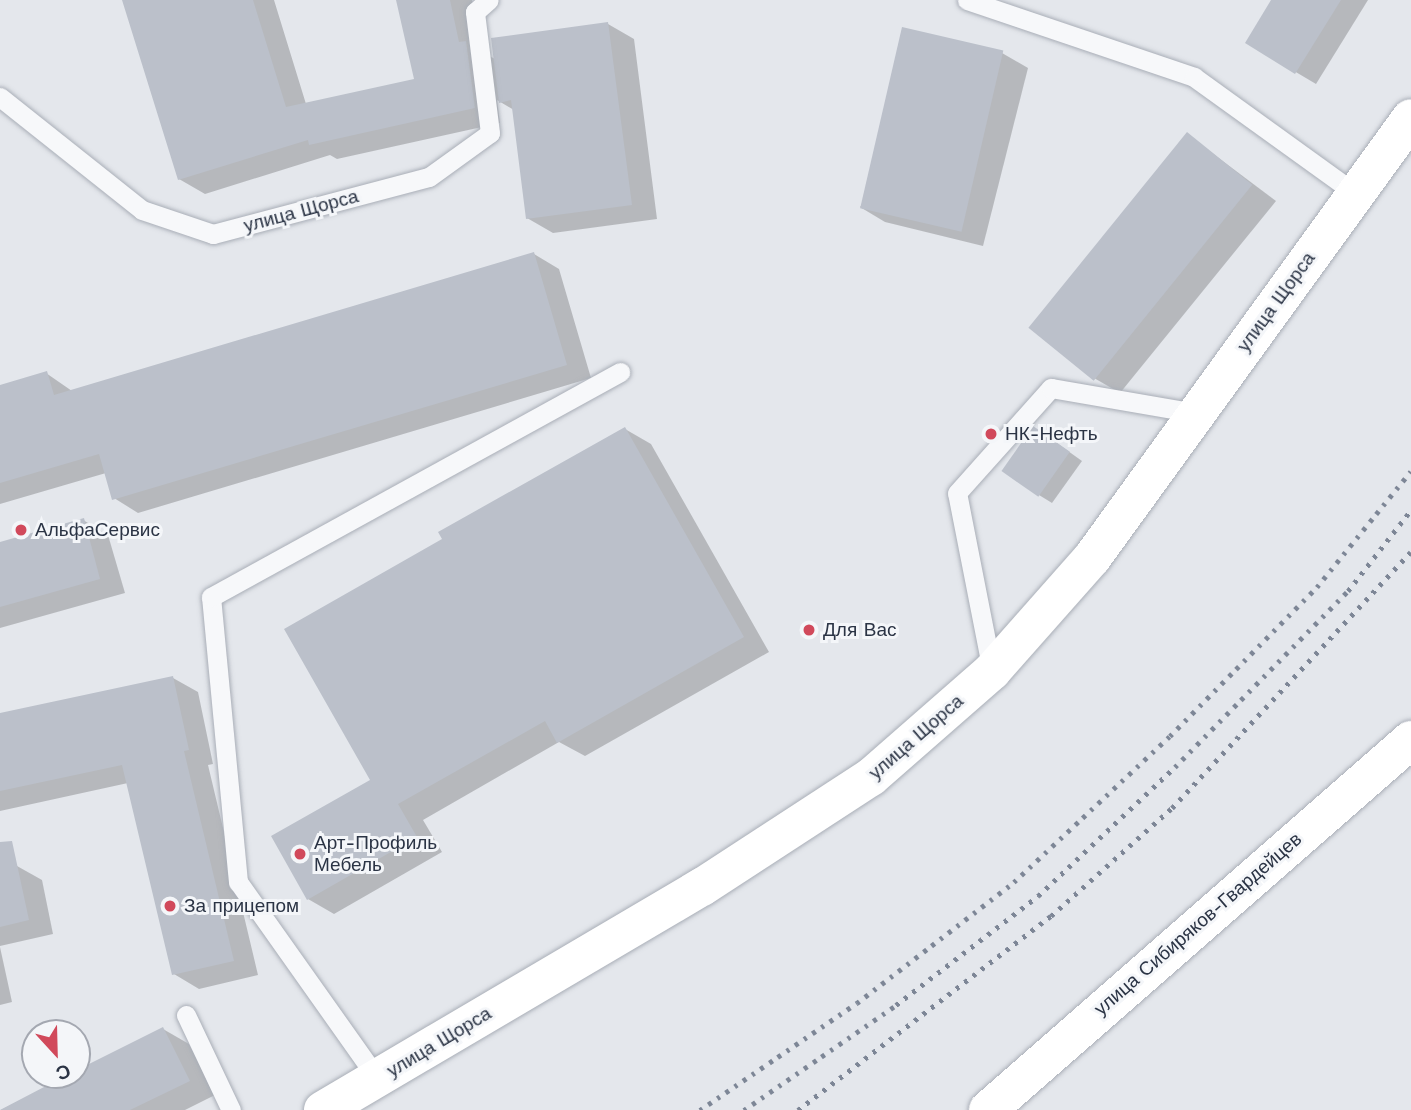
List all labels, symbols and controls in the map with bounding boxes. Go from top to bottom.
street label: улица Щорса [241,185,361,237]
street label: улица Щорса [1232,248,1320,356]
place label: НК-Нефть [1005,423,1098,445]
marker: НК-Нефть [983,426,999,442]
place label: АльфаСервис [35,519,160,541]
marker: АльфаСервис [13,522,29,538]
place label: Для Вас [823,619,896,641]
marker: Для Вас [801,622,817,638]
street label: улица Щорса [864,690,968,784]
street label: улица Сибиряков-Гвардейцев [1090,828,1306,1020]
place label: Арт-Профиль Мебель [314,832,437,876]
marker: Арт-Профиль Мебель [292,846,308,862]
place label: За прицепом [184,895,299,917]
marker: За прицепом [162,898,178,914]
street label: улица Щорса [383,1002,495,1082]
north arrow [21,1019,91,1089]
text: С [53,1059,74,1085]

